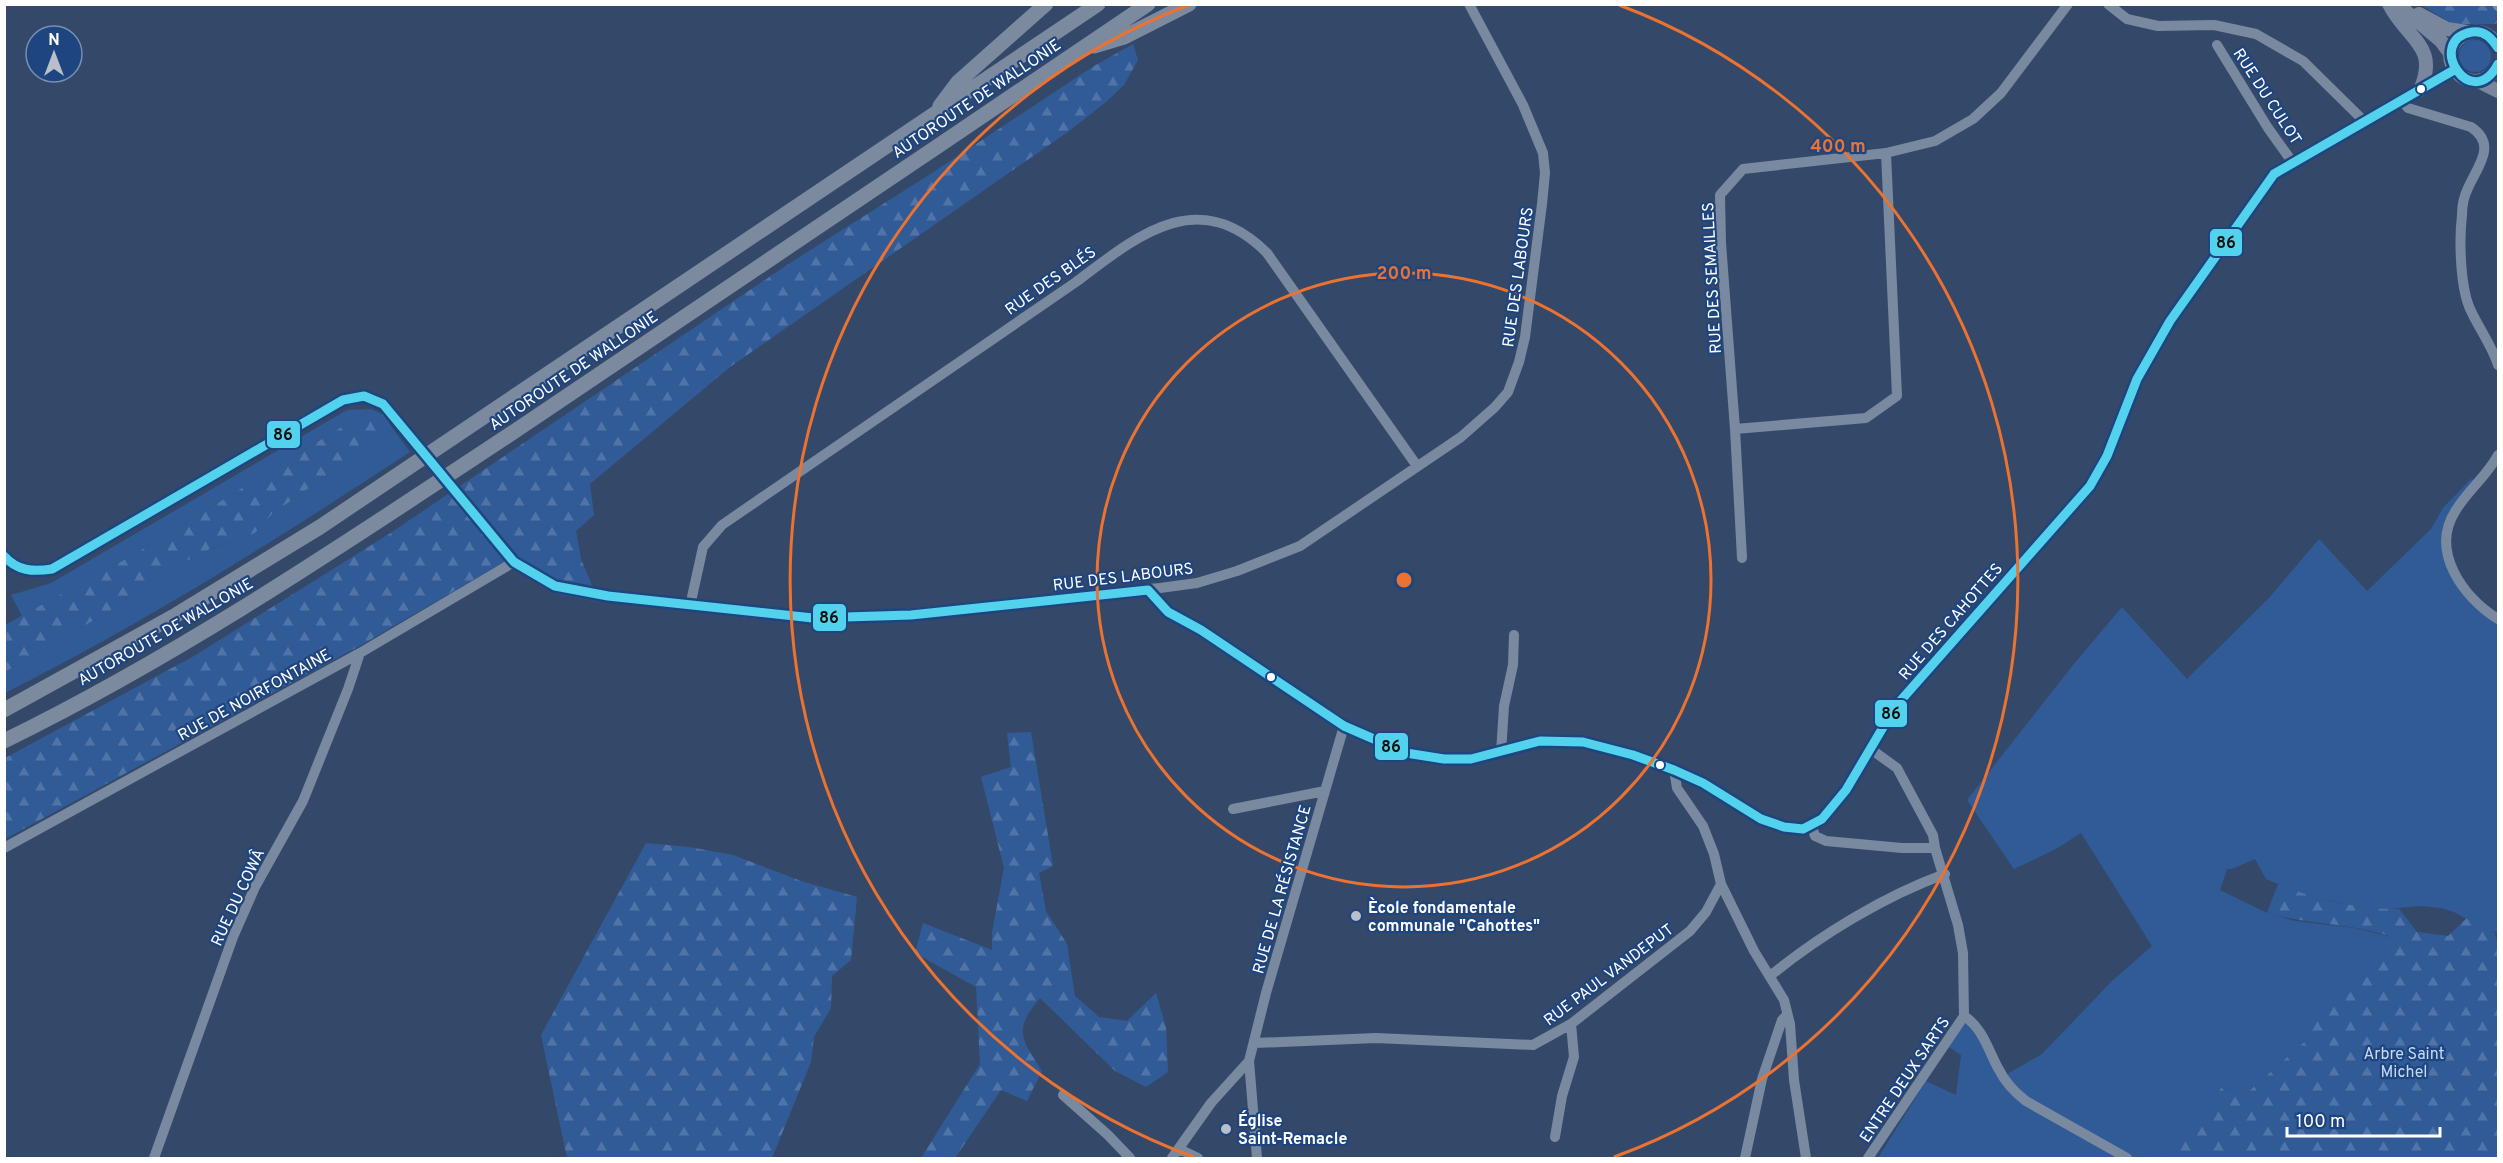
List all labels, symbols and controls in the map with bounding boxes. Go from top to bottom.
north arrow [24,24,84,84]
text: N [48,31,60,51]
street label: AUTOROUTE DE WALLONIE [889,36,1065,164]
street label: RUE DU CULOT [2228,45,2305,149]
unlabelled marker [2415,83,2427,95]
text: 400 m [1810,136,1866,159]
street label: RUE DES SEMAILLES [1699,201,1727,354]
street label: RUE DES LABOURS [1499,206,1539,349]
line badge: 86 [2209,228,2243,257]
text: 86 [2216,234,2236,254]
street label: RUE DES BLÉS [1001,241,1101,320]
text: 200 m [1376,263,1432,286]
street label: AUTOROUTE DE WALLONIE [486,308,662,436]
line badge: 86 [266,420,301,449]
text: 86 [273,426,293,446]
street label: RUE DES LABOURS [1052,559,1195,597]
street label: RUE DES CAHOTTES [1895,560,2008,685]
centre of rings [1394,570,1414,590]
street label: AUTOROUTE DE WALLONIE [75,574,257,691]
line badge: 86 [812,603,847,632]
text: 86 [819,609,839,629]
street label: RUE DE NOIRFONTAINE [175,645,335,746]
unlabelled marker [1265,671,1277,683]
line badge: 86 [1874,699,1908,728]
text: 86 [1881,705,1901,725]
line badge: 86 [1374,732,1409,761]
text: 86 [1381,738,1401,758]
unlabelled marker [1654,759,1666,771]
street label: RUE DE LA RÉSISTANCE [1247,802,1317,976]
street label: RUE DU COWÂ [206,845,270,950]
place label: Ècole fondamentale communale "Cahottes" [1368,897,1540,937]
marker: Ècole fondamentale communale "Cahottes" [1349,909,1363,923]
street label: RUE PAUL VANDEPUT [1540,920,1678,1031]
street label: ENTRE DEUX SARTS [1856,1013,1955,1147]
park label: Arbre Saint Michel [2364,1045,2445,1083]
scale bar [2287,1100,2440,1138]
place label: Église Saint-Remacle [1238,1110,1347,1150]
text: 100 m [2296,1111,2345,1134]
marker: Église Saint-Remacle [1219,1122,1233,1136]

